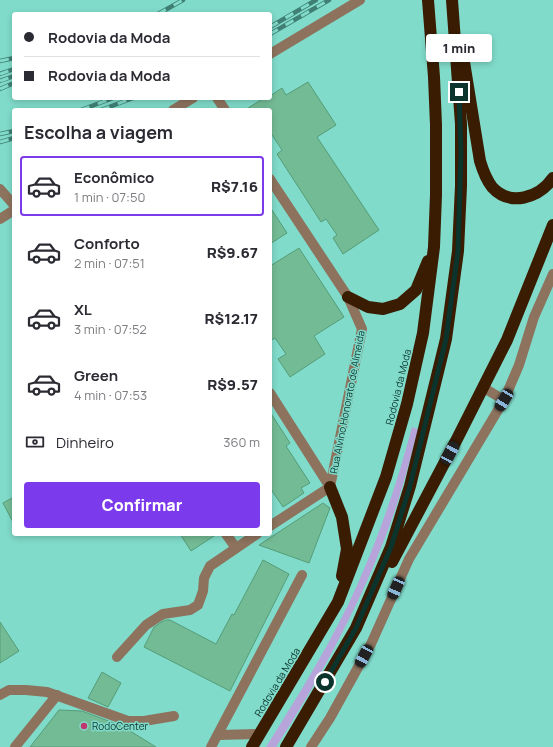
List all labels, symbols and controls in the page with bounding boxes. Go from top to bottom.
text: Rodovia da Moda [48,27,170,48]
callout: 1 min [426,34,492,62]
text: 1 min [443,39,475,57]
text: Rodovia da Moda [48,65,170,86]
route end [450,83,468,101]
text: Escolha a viagem [24,120,173,144]
text: Econômico [74,167,154,188]
icon: car [26,168,62,204]
text: R$7.16 [211,176,258,197]
text: 1 min · 07:50 [74,188,145,206]
text: Conforto [74,233,140,254]
icon: car [26,234,62,270]
text: R$9.67 [207,242,258,263]
text: 2 min · 07:51 [74,254,145,272]
text: XL [74,299,92,320]
icon: car [26,300,62,336]
text: R$12.17 [204,308,258,329]
text: 3 min · 07:52 [74,320,147,338]
street label: Rua Alvino Honorato de Almeida [326,329,368,475]
street label: Rodovia da Moda [382,347,414,427]
text: Green [74,365,118,386]
icon: car [26,366,62,402]
text: R$9.57 [207,374,258,395]
text: 4 min · 07:53 [74,386,147,404]
car [493,387,515,413]
icon: cash [24,431,46,453]
text: Dinheiro [56,432,114,453]
text: 360 m [223,433,260,451]
car [439,440,461,466]
button: Confirmar [24,482,260,528]
car [386,575,406,601]
car [353,643,375,669]
street label: Rodovia da Moda [251,645,303,719]
route start [316,673,334,691]
place label: RodoCenter [92,719,149,733]
marker: RodoCenter [79,721,89,731]

